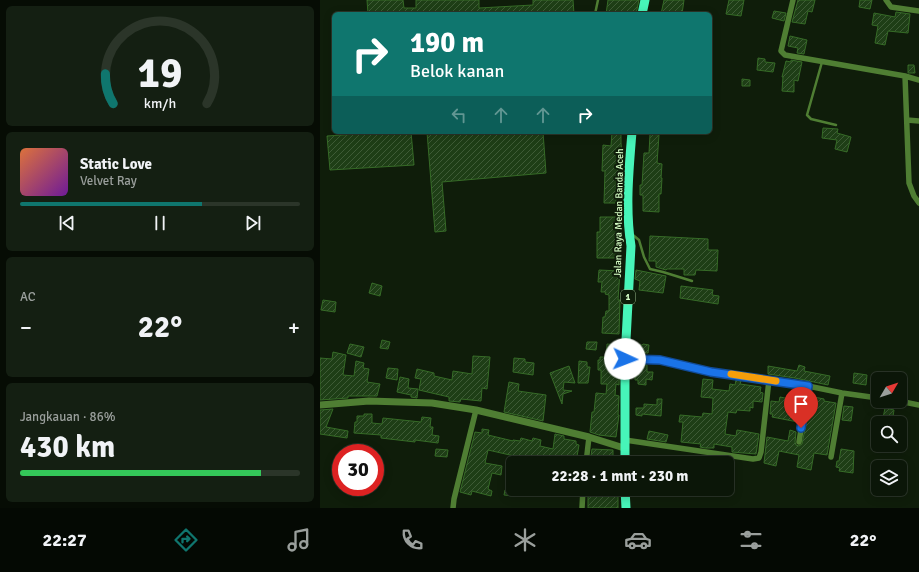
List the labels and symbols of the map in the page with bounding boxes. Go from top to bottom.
street label: Jalan Raya Medan Banda Aceh [612,148,626,278]
road number: 1 [621,290,635,304]
position arrow [604,338,646,380]
north arrow [871,372,907,408]
pin [784,387,818,428]
speed limit sign: 30 [332,444,384,496]

